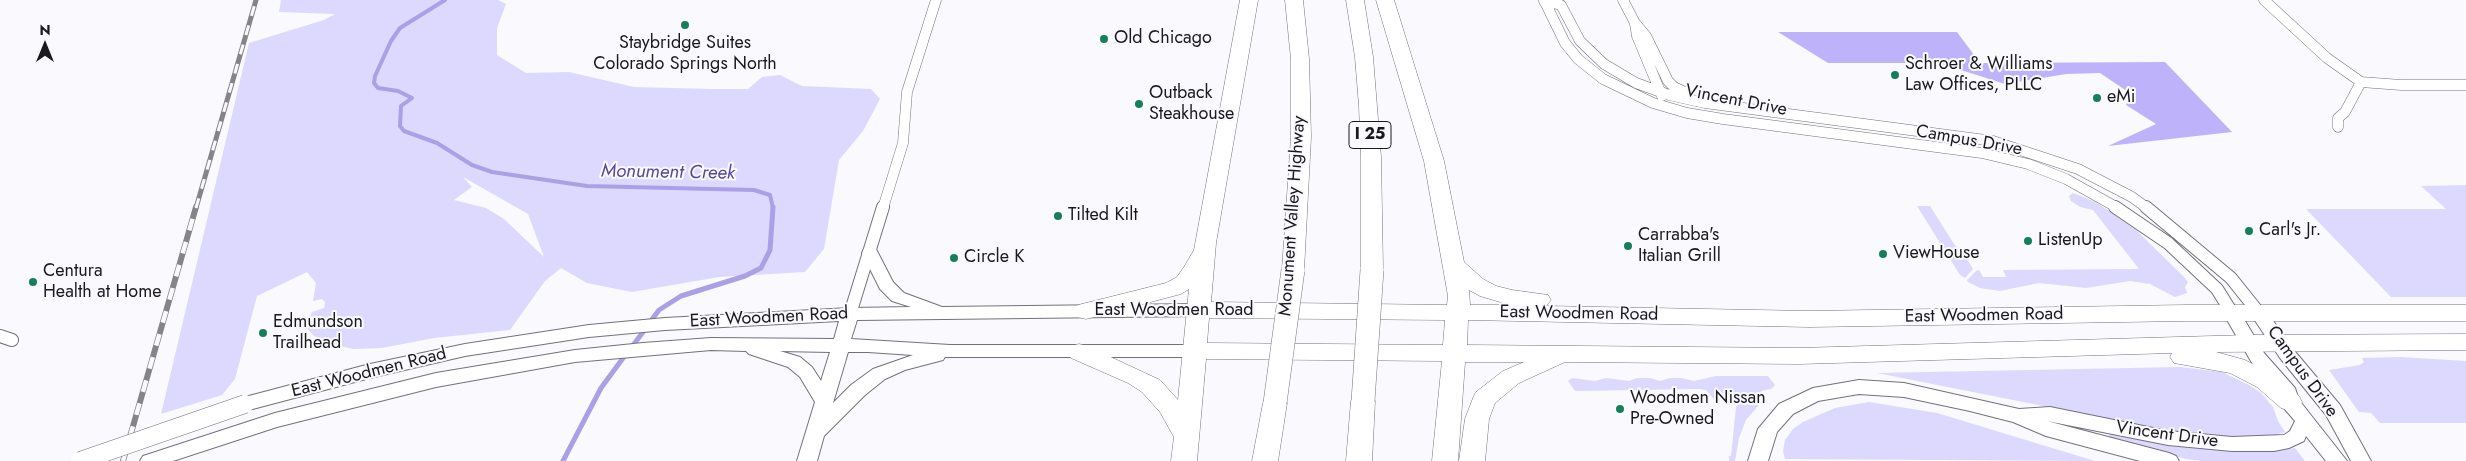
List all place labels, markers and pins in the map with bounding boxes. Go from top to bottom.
marker: Staybridge Suites Colorado Springs North [679,19,691,31]
place label: Old Chicago [1114,28,1212,50]
place label: Staybridge Suites Colorado Springs North [593,33,777,76]
marker: Old Chicago [1098,33,1110,45]
place label: Schroer & Williams Law Offices, PLLC [1905,54,2052,96]
marker: Schroer & Williams Law Offices, PLLC [1889,69,1901,81]
place label: Outback Steakhouse [1149,83,1234,126]
place label: eMi [2107,87,2136,109]
marker: eMi [2091,92,2103,104]
marker: Outback Steakhouse [1133,98,1145,110]
place label: Tilted Kilt [1068,205,1138,227]
marker: Tilted Kilt [1052,210,1064,222]
place label: Carl's Jr. [2259,220,2321,242]
place label: Carrabba's Italian Grill [1638,225,1721,268]
marker: Carl's Jr. [2243,225,2255,237]
place label: ListenUp [2038,230,2103,252]
marker: ListenUp [2022,235,2034,247]
marker: Carrabba's Italian Grill [1622,240,1634,252]
place label: ViewHouse [1893,243,1979,265]
place label: Circle K [964,247,1024,269]
marker: ViewHouse [1877,248,1889,260]
marker: Circle K [948,252,960,264]
place label: Centura Health at Home [43,261,161,304]
marker: Centura Health at Home [27,276,39,288]
place label: Edmundson Trailhead [273,312,363,354]
marker: Edmundson Trailhead [257,327,269,339]
place label: Woodmen Nissan Pre-Owned [1630,388,1766,430]
marker: Woodmen Nissan Pre-Owned [1614,403,1626,415]

